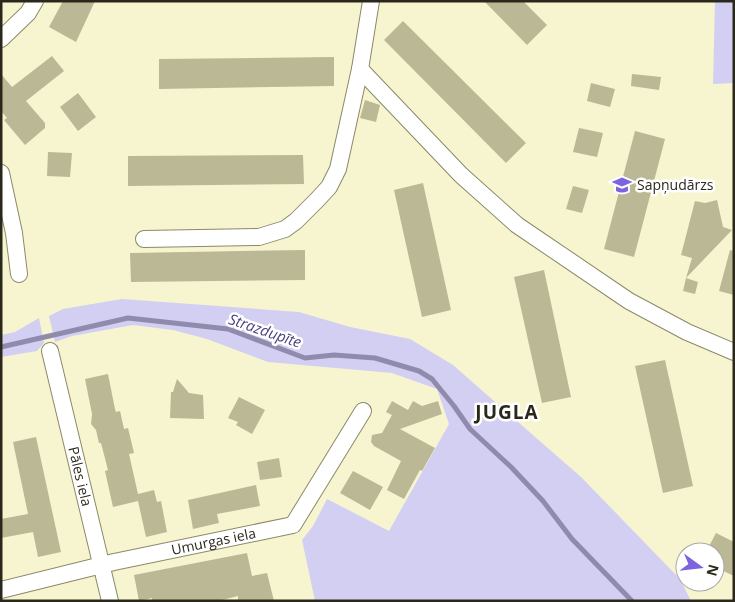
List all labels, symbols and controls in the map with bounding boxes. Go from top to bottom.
school or university icon: Sapņudārzs [611,174,633,196]
place label: Sapņudārzs [637,175,714,194]
water label: Strazdupīte [226,308,305,352]
district label: JUGLA [473,399,539,425]
street label: Pāles iela [64,445,97,508]
street label: Umurgas iela [169,523,257,559]
north arrow [675,542,725,592]
text: N [702,563,724,578]

